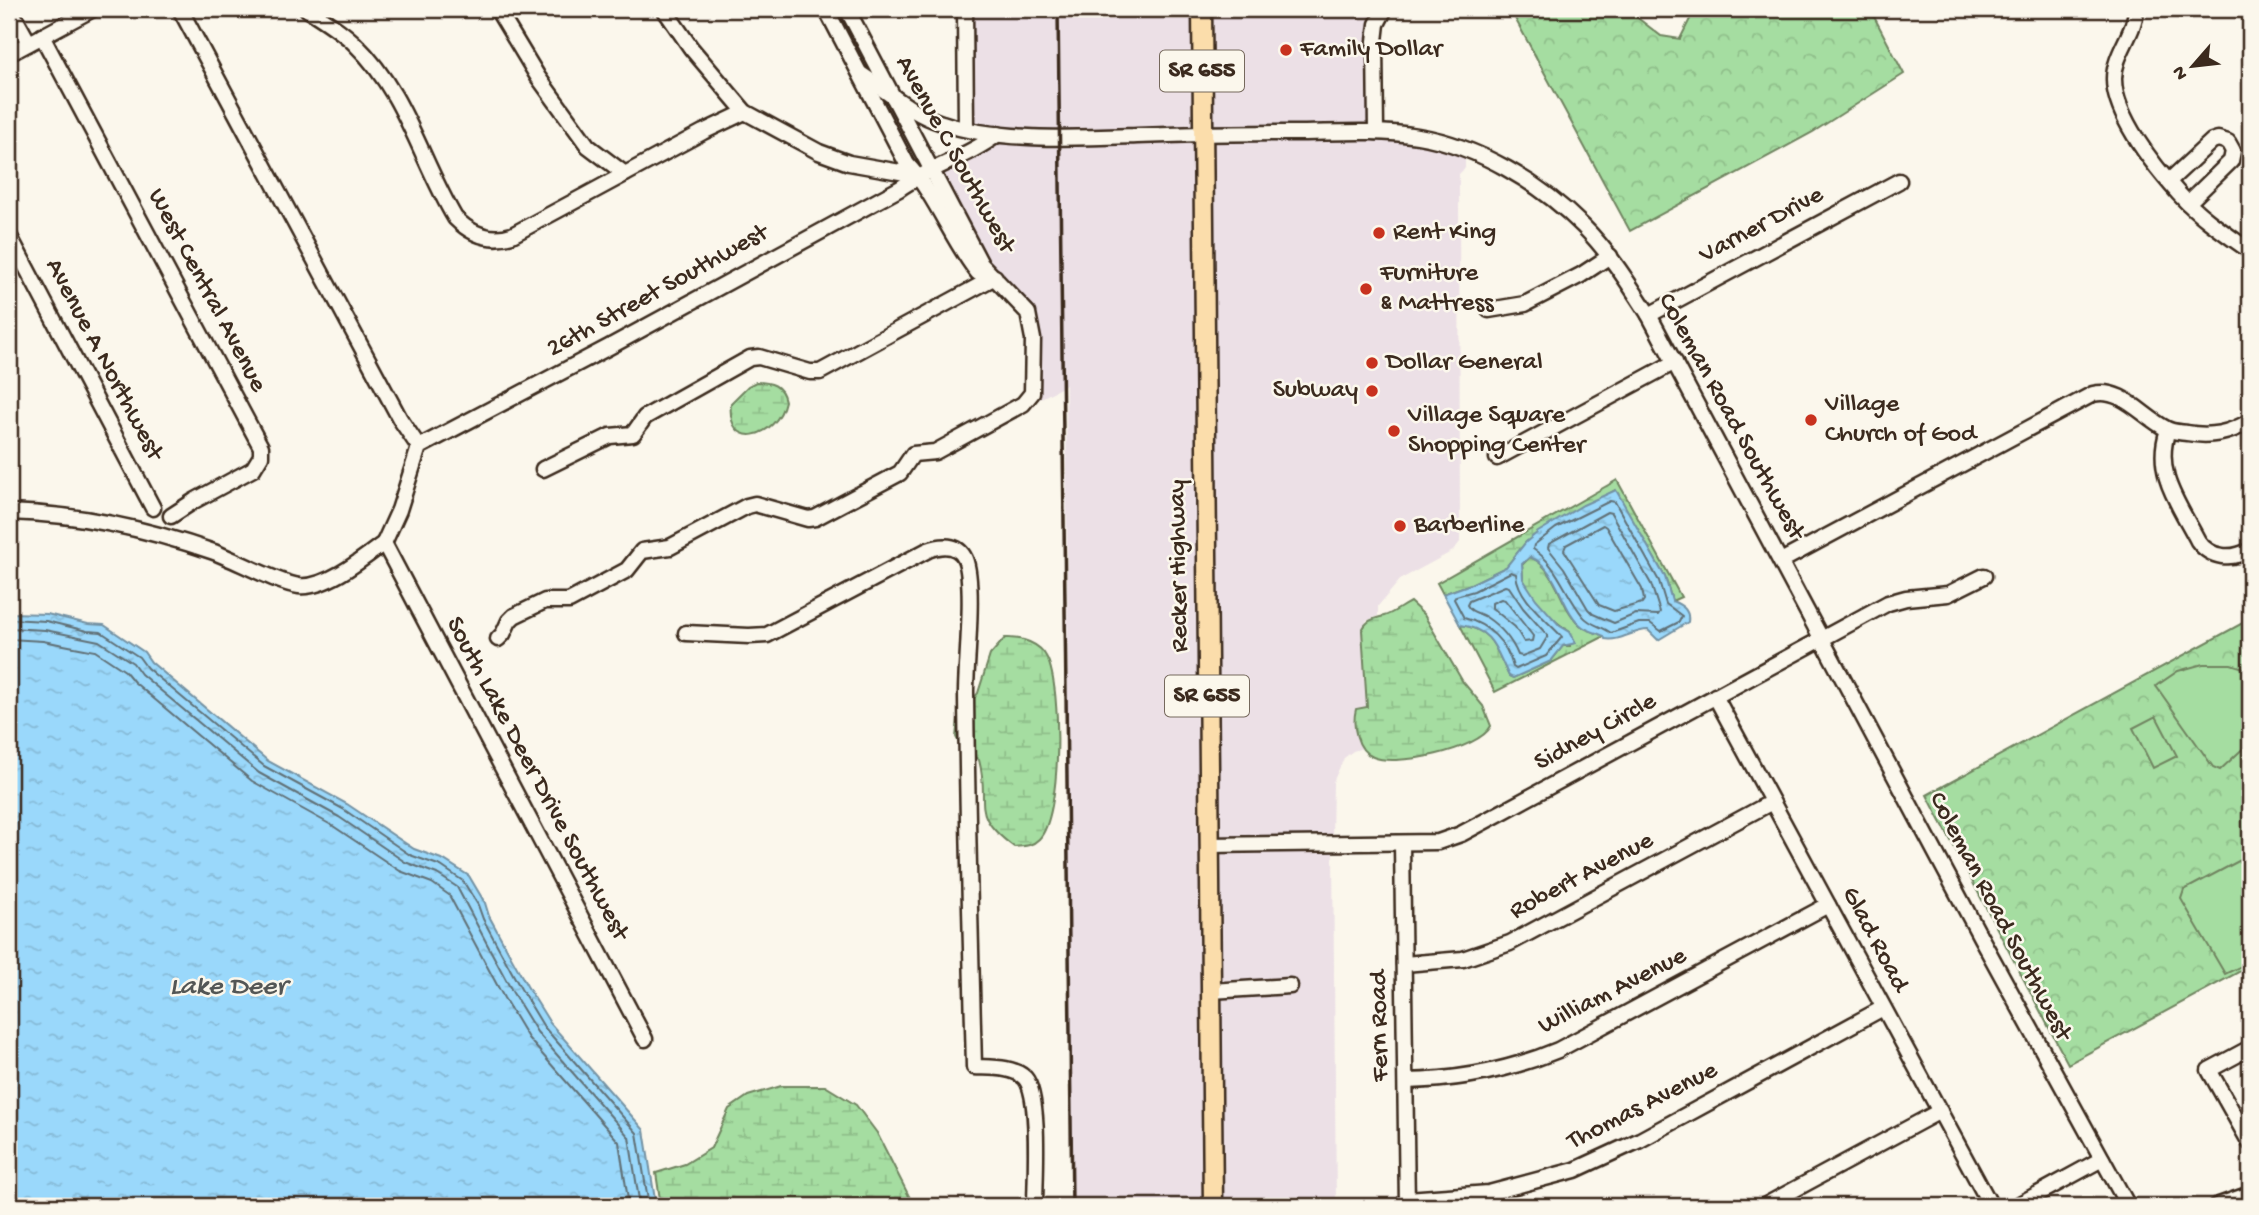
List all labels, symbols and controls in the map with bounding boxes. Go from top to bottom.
north arrow [2158,32,2228,102]
place label: Family Dollar [1299,35,1445,66]
marker: Family Dollar [1278,42,1294,58]
road number: SR 655 [1160,50,1244,92]
street label: Avenue C Southwest [887,51,1022,261]
text: N [2168,61,2194,83]
street label: Varner Drive [1694,180,1830,272]
street label: West Central Avenue [139,184,273,399]
street label: 26th Street Southwest [542,217,776,366]
place label: Rent King [1393,218,1496,249]
marker: Rent King [1371,225,1387,241]
street label: Avenue A Northwest [37,254,170,468]
place label: Furniture & Mattress [1379,259,1495,320]
marker: Furniture & Mattress [1358,281,1374,297]
street label: Coleman Road Southwest [1649,288,1812,548]
place label: Dollar General [1384,348,1543,379]
marker: Dollar General [1364,355,1380,371]
place label: Subway [1273,376,1358,407]
marker: Subway [1364,383,1380,399]
place label: Village Church of God [1824,390,1978,451]
place label: Village Square Shopping Center [1407,401,1588,462]
marker: Village Church of God [1803,412,1819,428]
marker: Village Square Shopping Center [1386,423,1402,439]
street label: Recker Highway [1163,479,1197,653]
place label: Barberline [1413,511,1525,542]
marker: Barberline [1392,518,1408,534]
street label: South Lake Deer Drive Southwest [437,612,636,948]
road number: SR 655 [1165,676,1249,716]
street label: Sidney Circle [1530,687,1663,779]
street label: Coleman Road Southwest [1920,787,2079,1049]
street label: Robert Avenue [1505,826,1660,928]
street label: Glad Road [1833,882,1915,999]
street label: William Avenue [1534,941,1693,1043]
street label: Fern Road [1365,968,1397,1083]
water label: Lake Deer [170,971,291,1004]
street label: Thomas Avenue [1561,1056,1724,1159]

